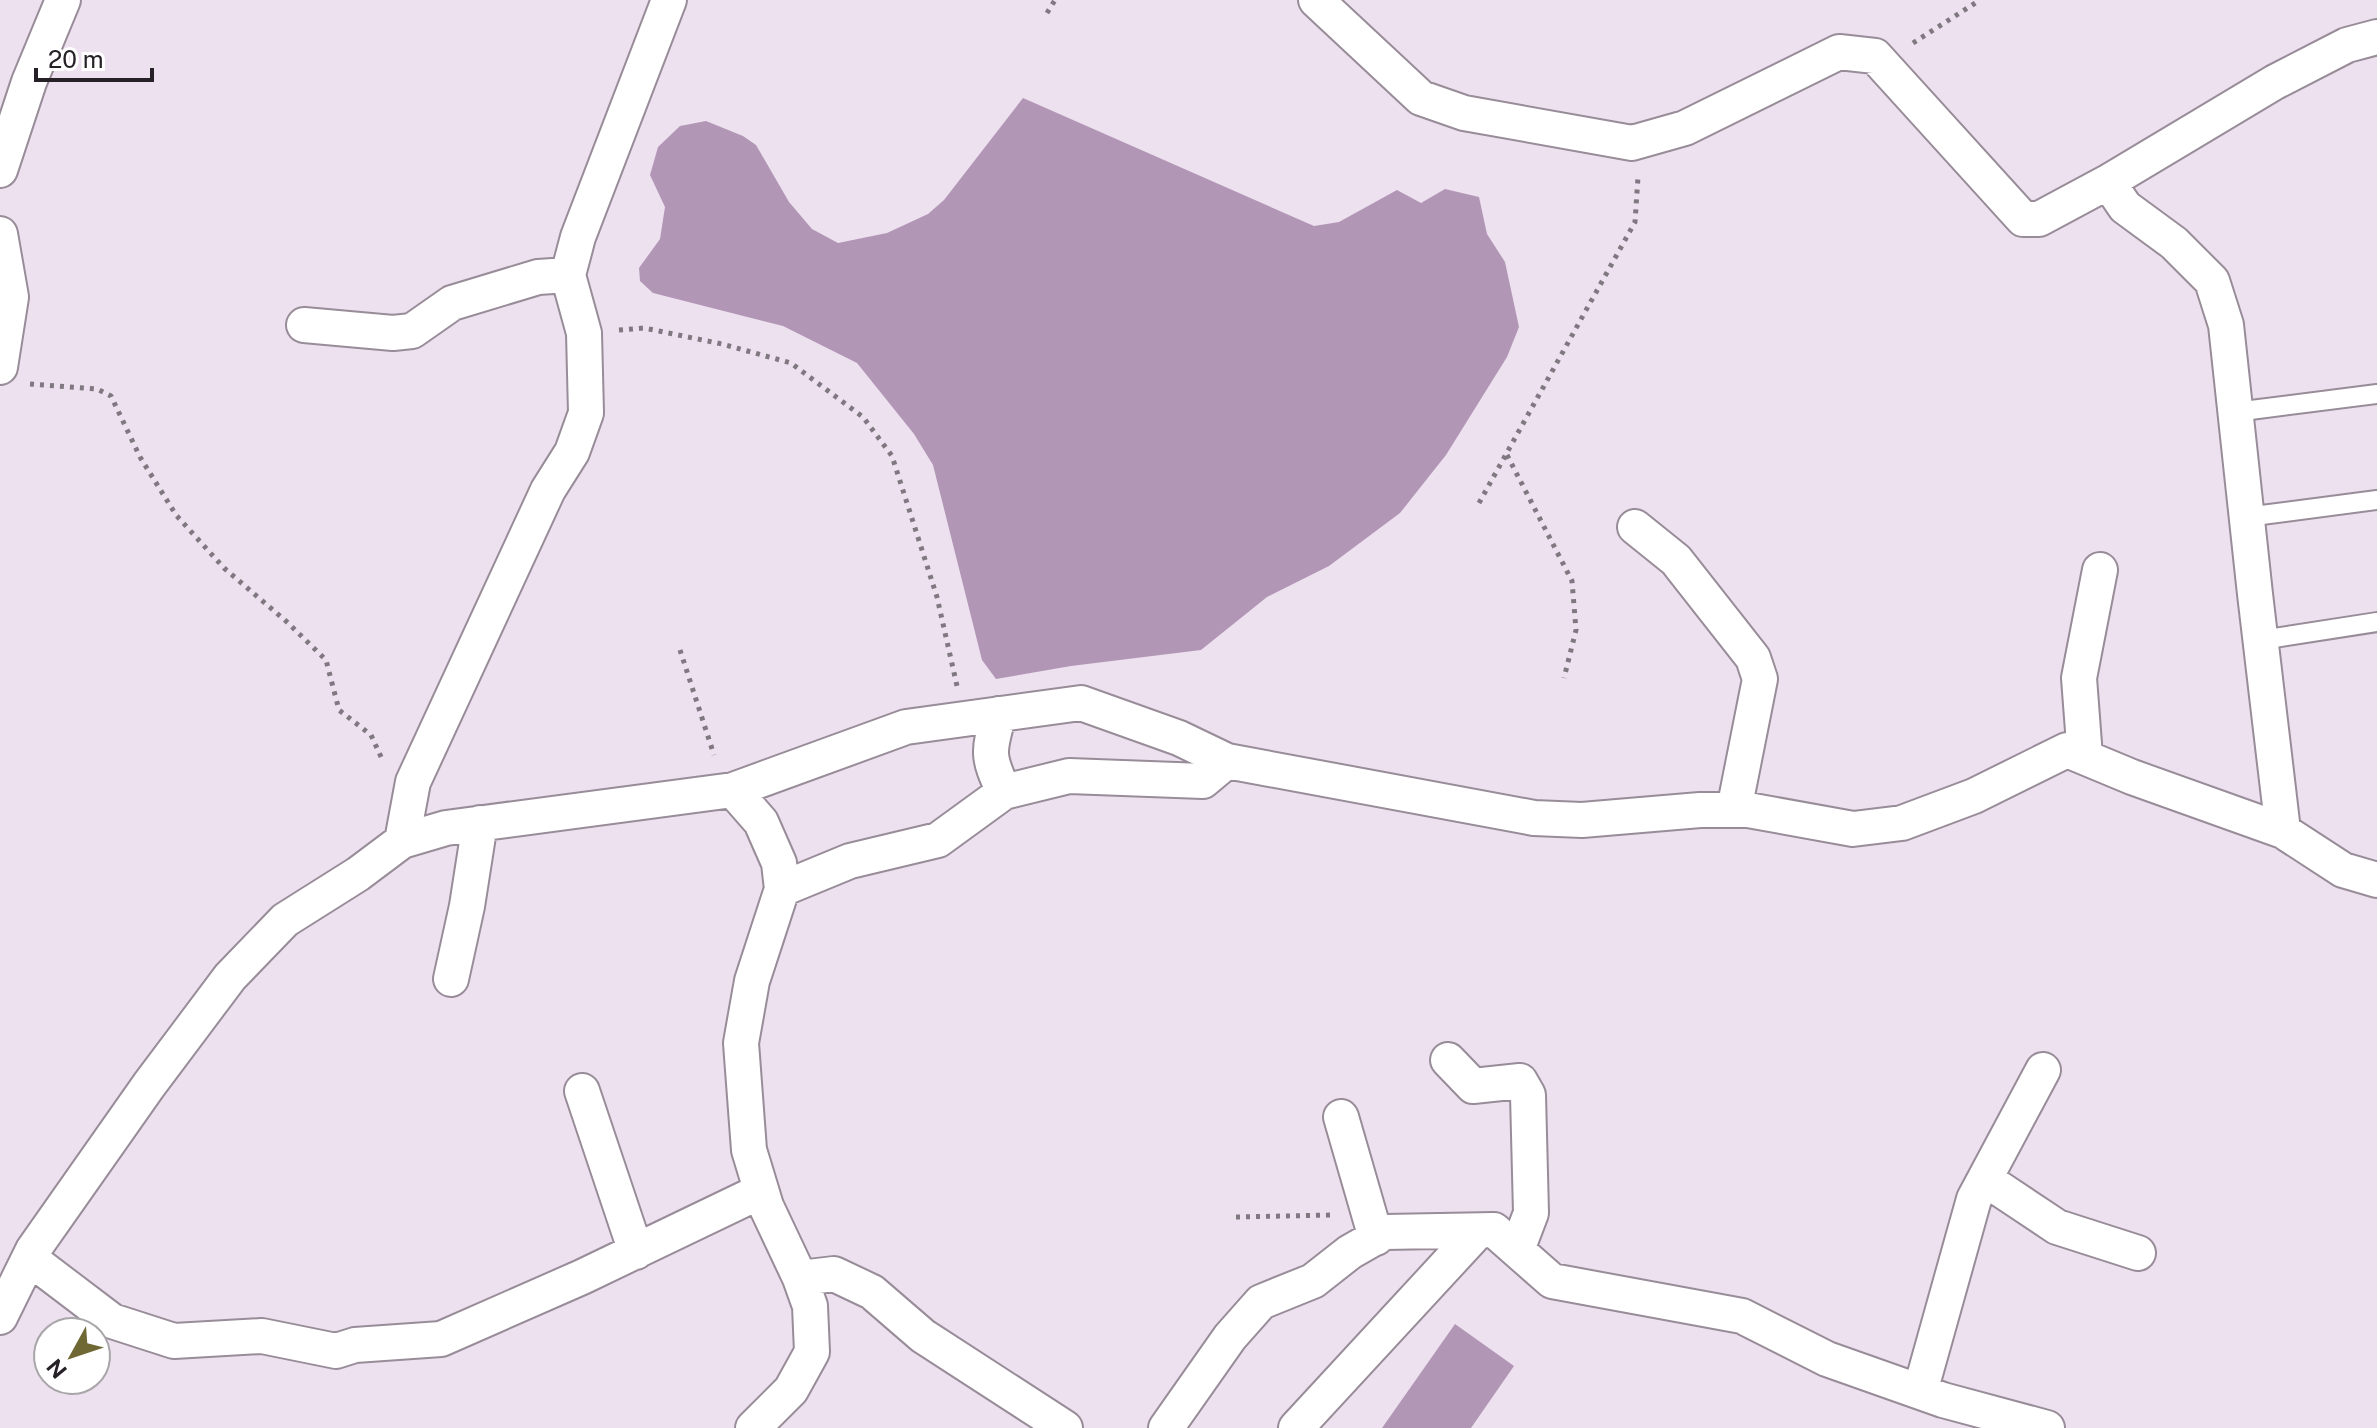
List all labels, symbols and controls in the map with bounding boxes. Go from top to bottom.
scale bar [36,32,152,82]
text: 20 m [48,45,104,73]
north arrow [32,1316,112,1396]
text: N [41,1354,72,1384]

